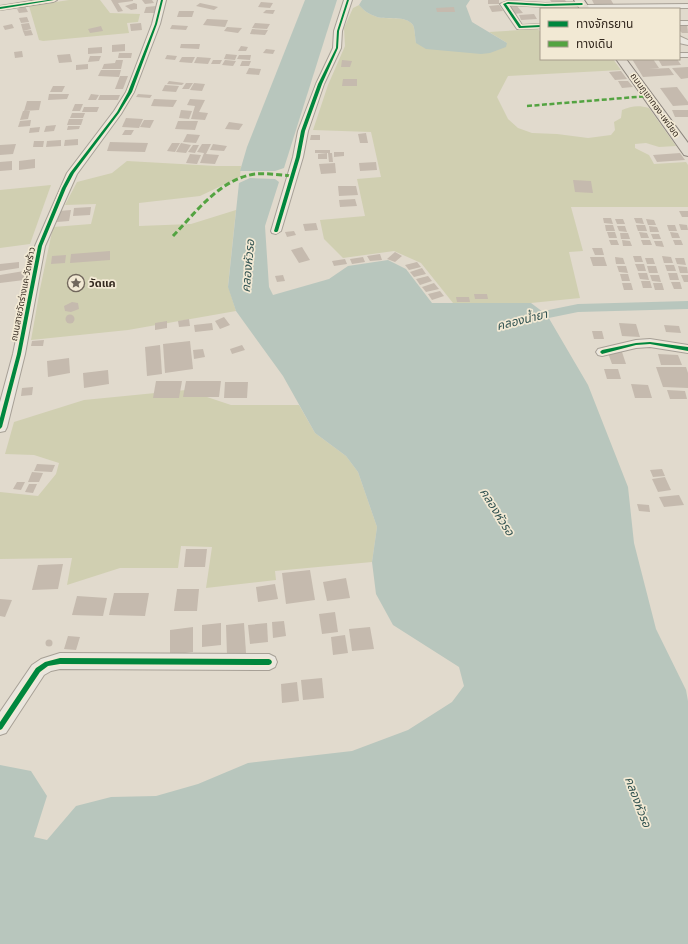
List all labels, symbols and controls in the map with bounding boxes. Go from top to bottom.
legend [540,8,680,60]
text: ทางจักรยาน [576,15,633,33]
text: ทางเดิน [576,35,613,53]
street label: ถนนภูเขาทอง-เพนียด [627,70,683,140]
water label: คลองหัวรอ [237,238,259,293]
street label: ถนนสายวัดร่างแค-วัดพร้าว [7,246,39,342]
place icon: วัดแค [66,273,86,293]
place label: วัดแค [89,275,116,292]
water label: คลองน้ำยา [495,305,550,335]
water label: คลองหัวรอ [475,485,519,540]
water label: คลองหัวรอ [620,774,656,831]

